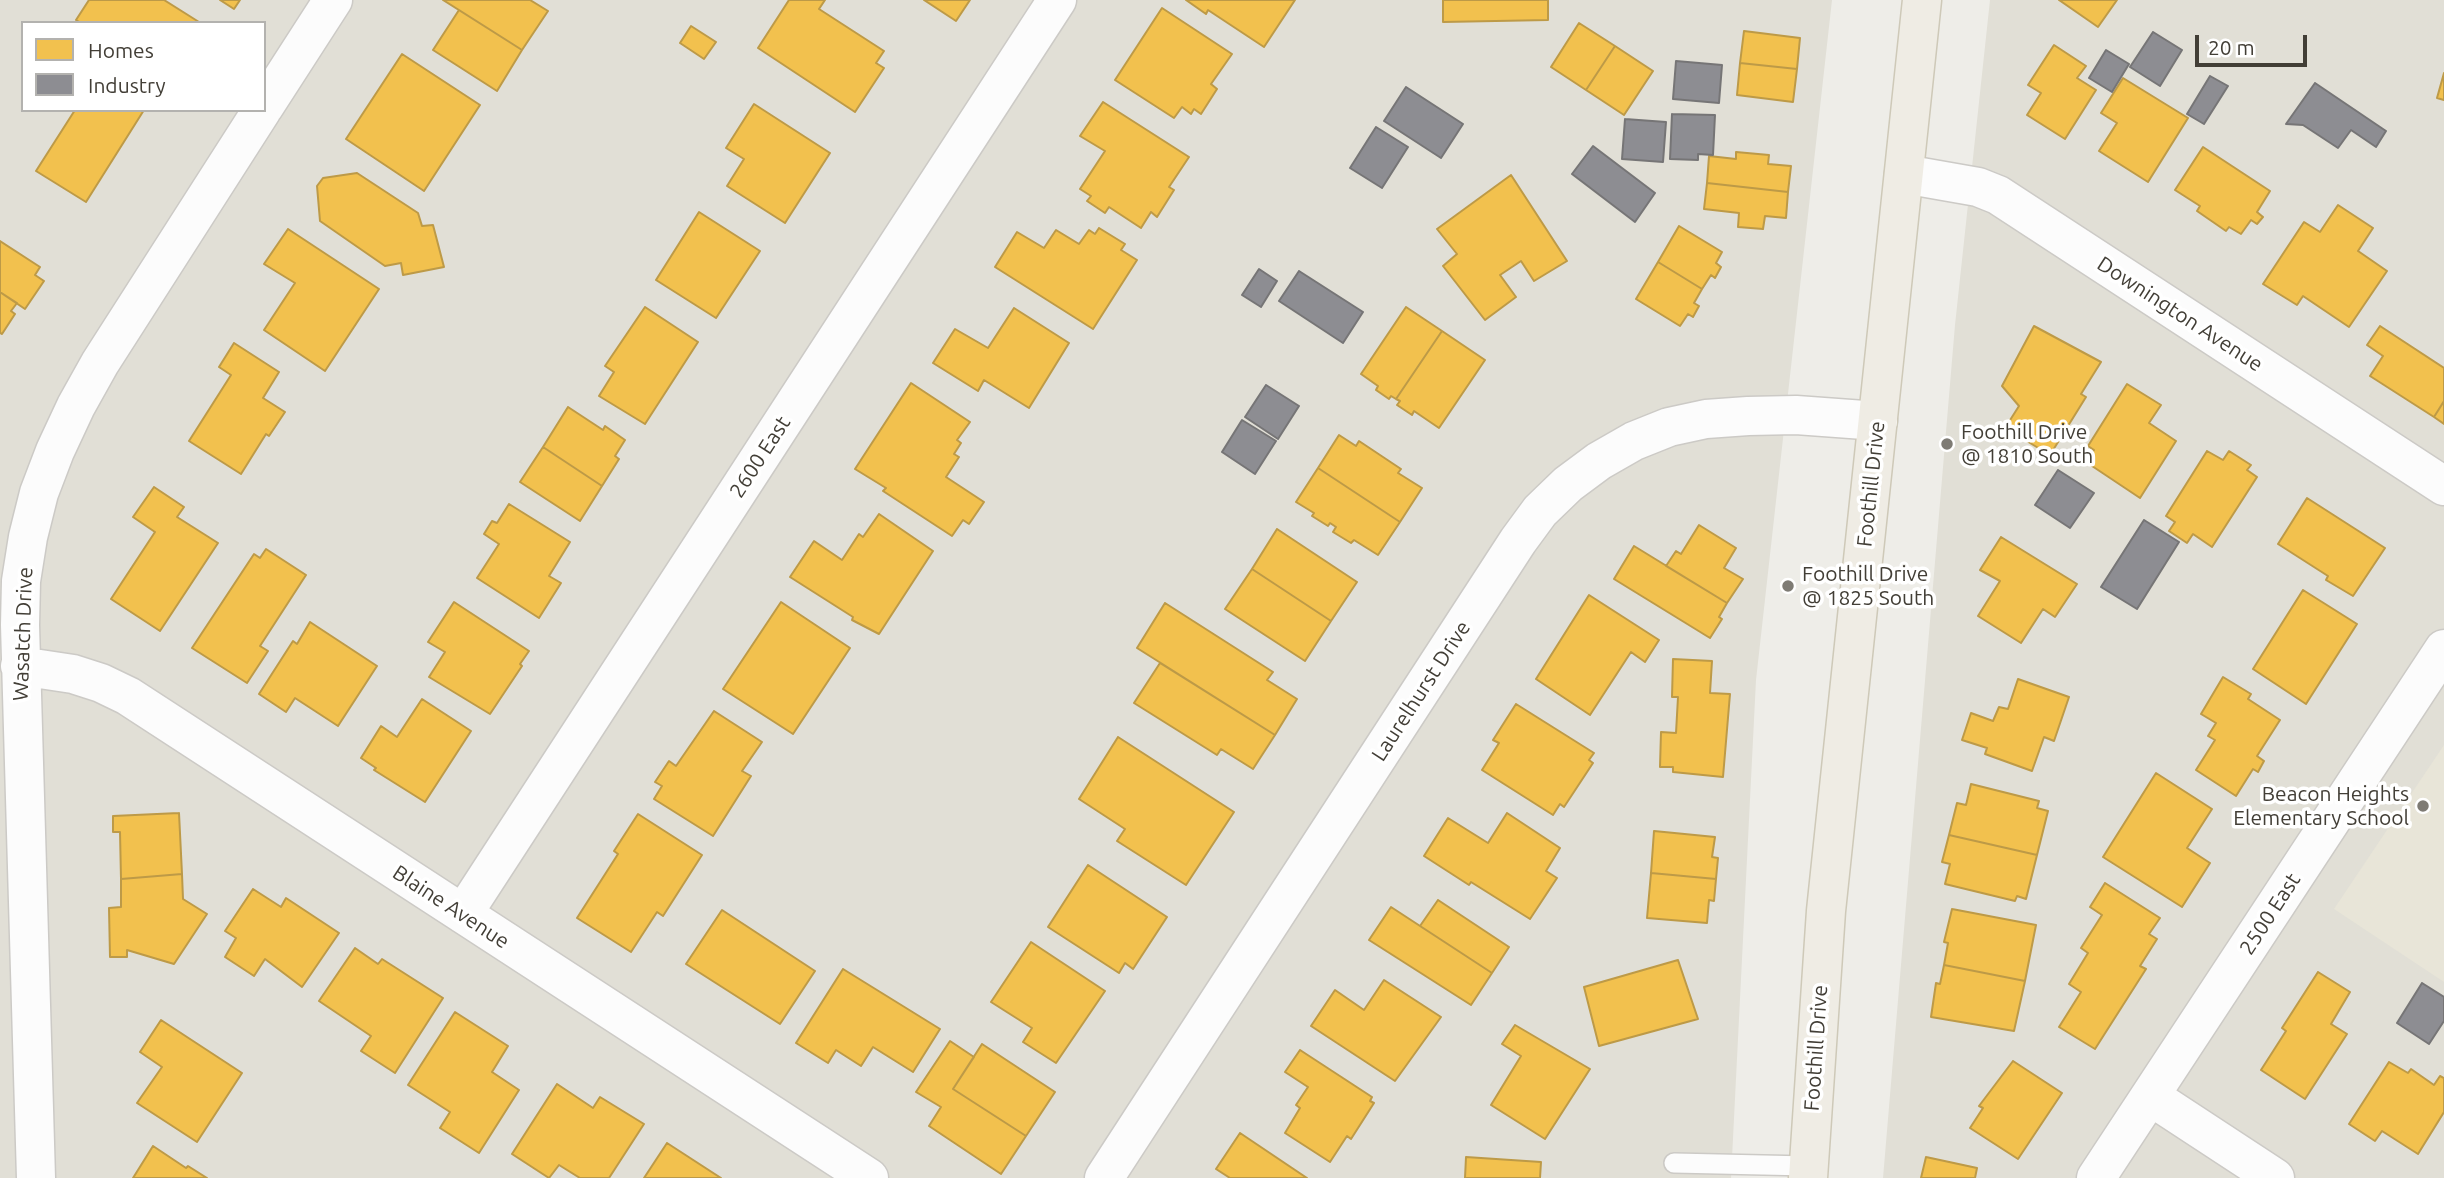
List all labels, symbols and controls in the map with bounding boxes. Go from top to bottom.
legend [21,21,266,112]
scale bar [2199,21,2311,65]
text: 20 m [2208,35,2255,59]
text: Homes [88,38,154,62]
text: Industry [88,73,166,97]
street label: Downington Avenue [2092,251,2268,377]
street label: 2600 East [724,412,796,502]
place label: Foothill Drive @ 1810 South [1961,419,2093,469]
street label: Foothill Drive [1852,420,1890,548]
marker: Foothill Drive @ 1810 South [1939,436,1955,452]
place label: Foothill Drive @ 1825 South [1802,561,1934,611]
street label: Wasatch Drive [8,567,38,701]
marker: Foothill Drive @ 1825 South [1780,578,1796,594]
street label: Laurelhurst Drive [1366,616,1476,766]
place label: Beacon Heights Elementary School [2233,781,2409,831]
marker: Beacon Heights Elementary School [2415,798,2431,814]
street label: Blaine Avenue [388,860,514,954]
street label: 2500 East [2234,869,2306,959]
street label: Foothill Drive [1799,984,1833,1112]

